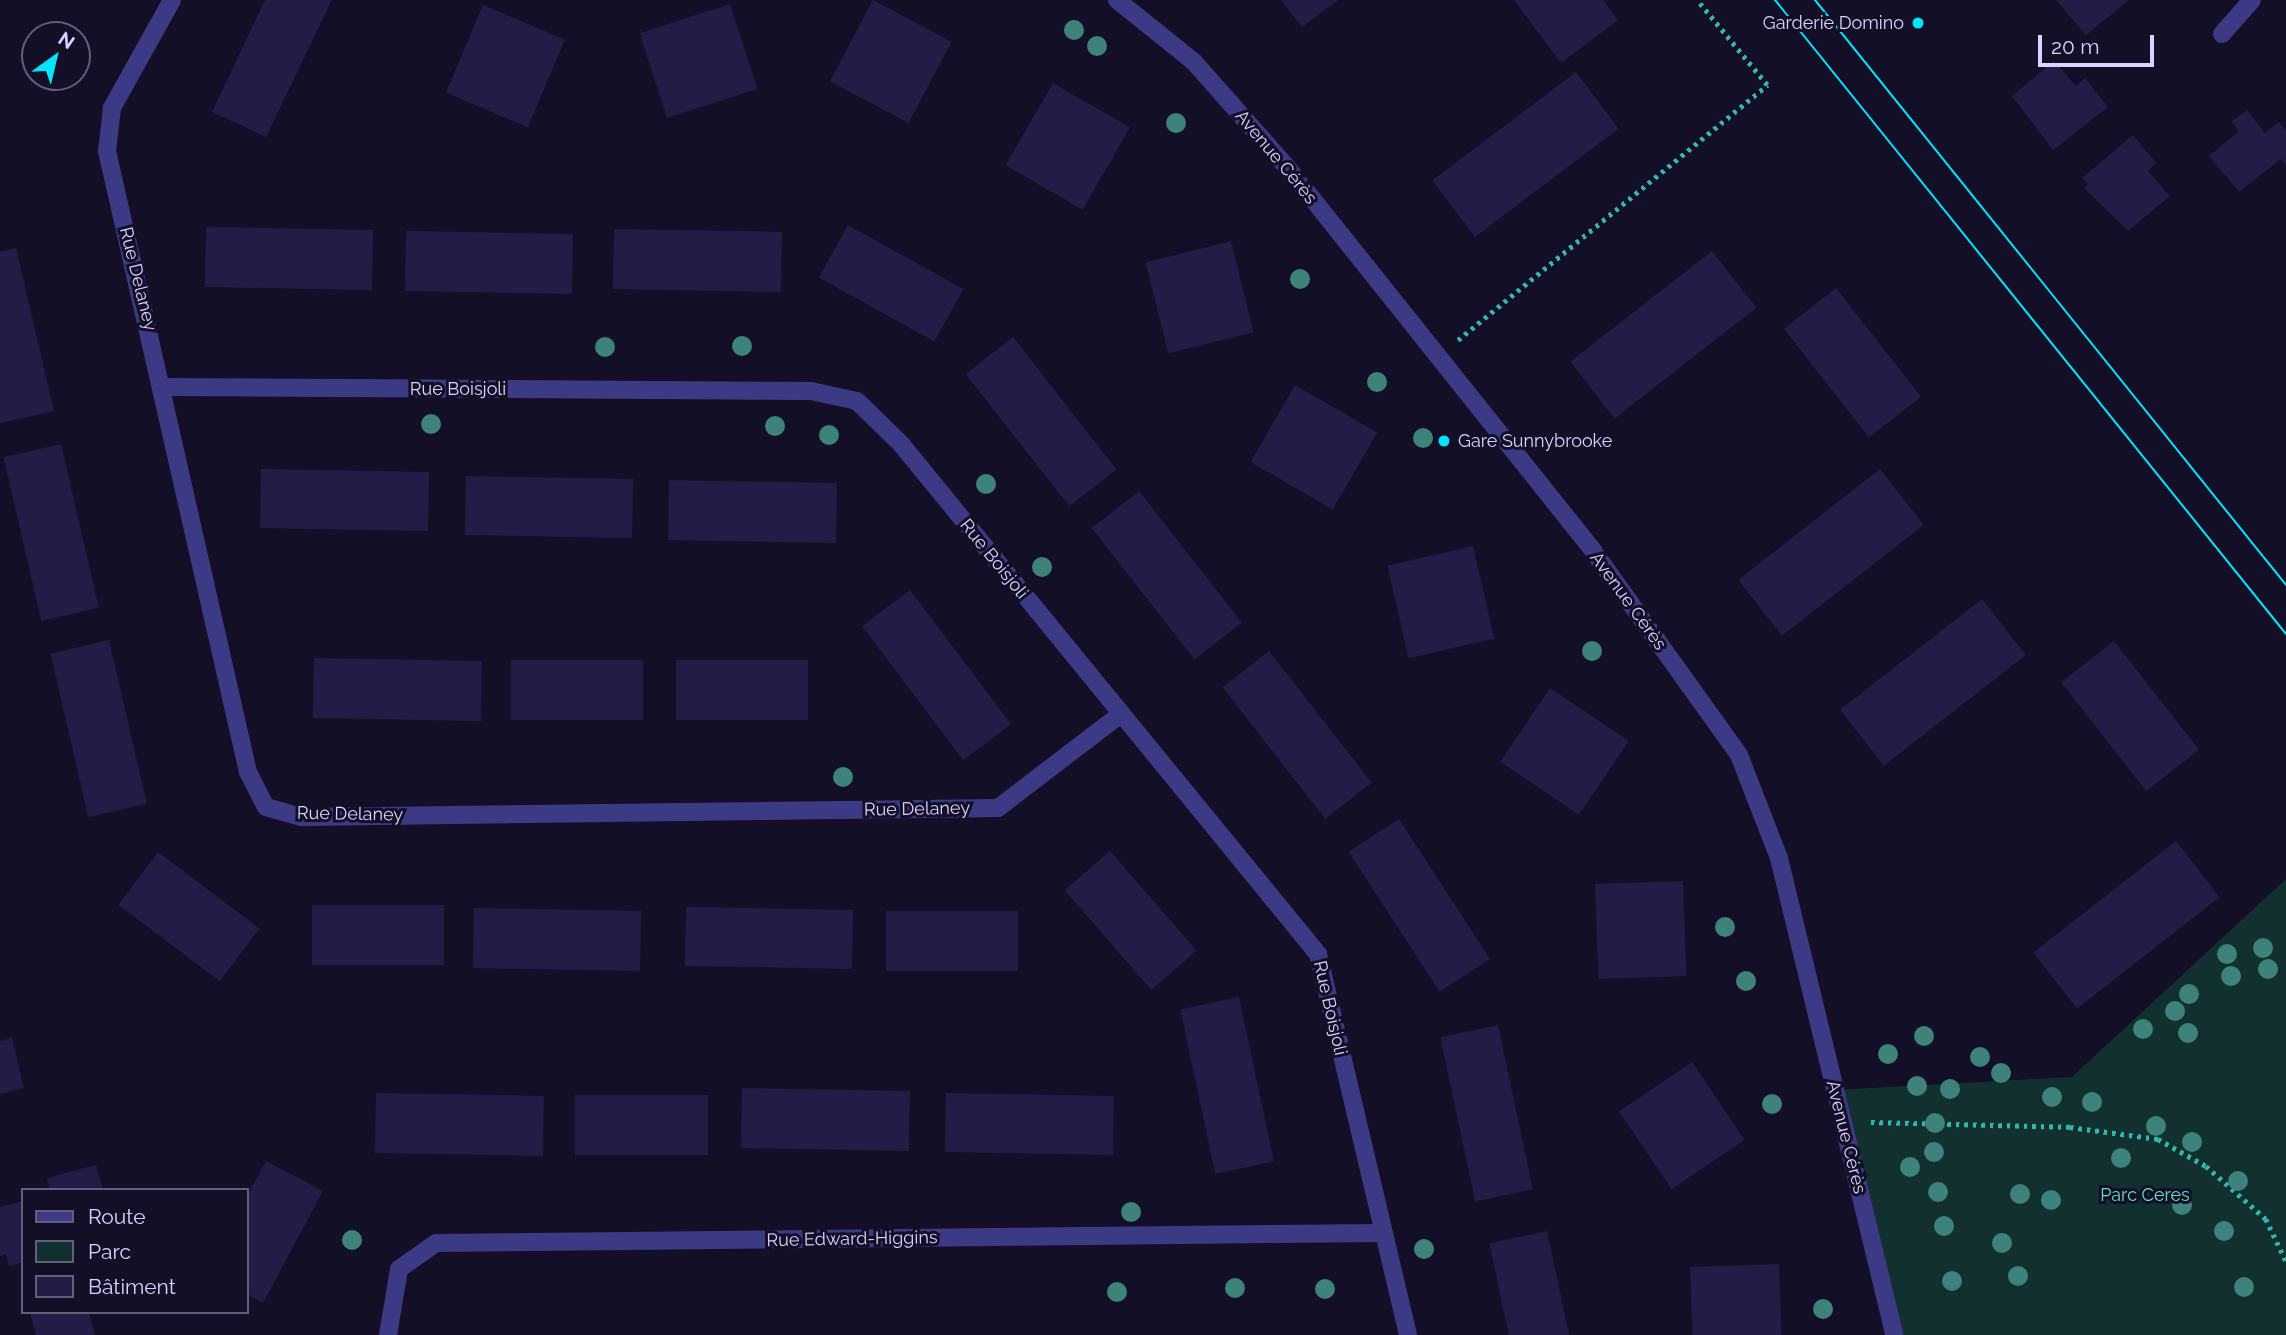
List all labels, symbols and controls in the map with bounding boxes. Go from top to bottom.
place label: Garderie Domino [1763,12,1904,34]
marker: Garderie Domino [1910,15,1926,31]
north arrow [21,21,91,91]
scale bar [2041,21,2156,65]
text: N [54,27,79,53]
text: 20 m [2051,34,2099,59]
street label: Avenue Cérès [1230,106,1322,208]
street label: Rue Delaney [115,225,161,333]
street label: Rue Boisjoli [410,378,506,400]
place label: Gare Sunnybrooke [1458,430,1612,452]
marker: Gare Sunnybrooke [1436,433,1452,449]
street label: Rue Boisjoli [955,515,1033,603]
street label: Avenue Cérès [1585,548,1671,654]
street label: Rue Delaney [864,797,970,821]
street label: Rue Delaney [297,802,403,826]
street label: Rue Boisjoli [1309,959,1351,1057]
street label: Avenue Cérès [1821,1078,1871,1196]
park label: Parc Ceres [2100,1184,2190,1206]
legend [21,1188,248,1314]
text: Route [88,1204,146,1229]
street label: Rue Edward-Higgins [766,1227,938,1251]
text: Parc [88,1239,131,1264]
text: Bâtiment [88,1274,176,1299]

